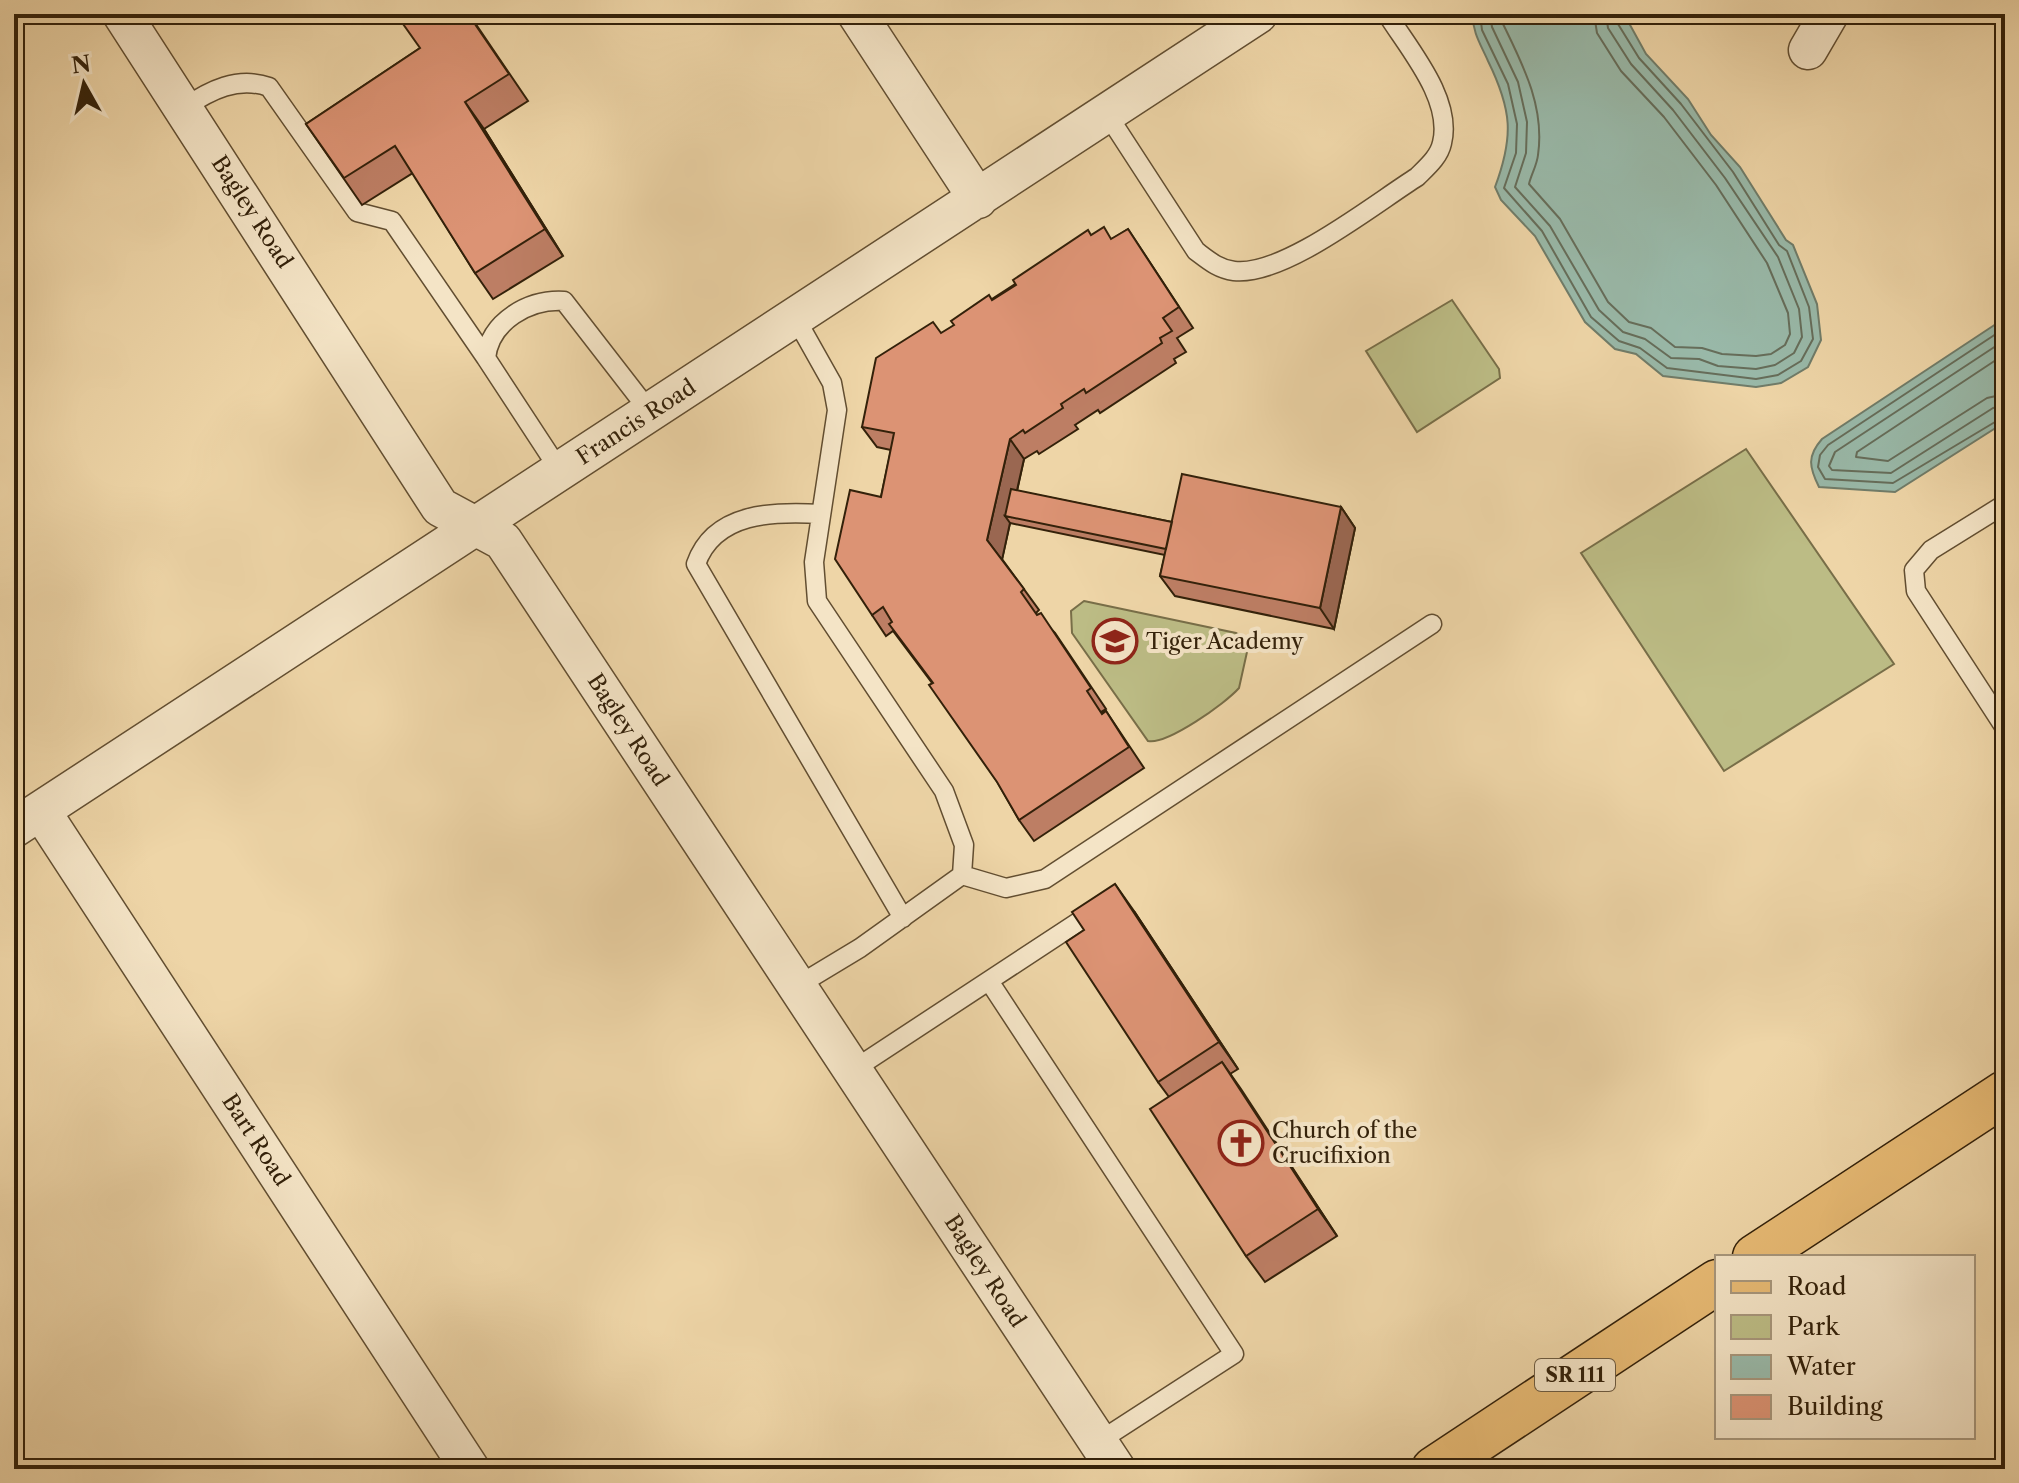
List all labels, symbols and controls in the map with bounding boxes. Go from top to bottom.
north arrow [44,44,124,124]
text: N [70,50,93,79]
street label: Bagley Road [206,151,298,273]
street label: Francis Road [571,373,701,471]
school or university icon: Tiger Academy [1091,617,1139,665]
place label: Tiger Academy [1146,628,1304,655]
street label: Bagley Road [582,669,674,791]
street label: Bart Road [216,1089,296,1191]
place label: Church of the Crucifixion [1272,1117,1417,1169]
church icon: Church of the Crucifixion [1217,1119,1265,1167]
street label: Bagley Road [939,1210,1031,1332]
legend [1715,1255,1975,1439]
text: Road [1787,1272,1847,1301]
text: Park [1787,1312,1840,1341]
text: Water [1786,1352,1856,1381]
road number: SR 111 [1535,1359,1615,1391]
text: Building [1787,1392,1883,1421]

